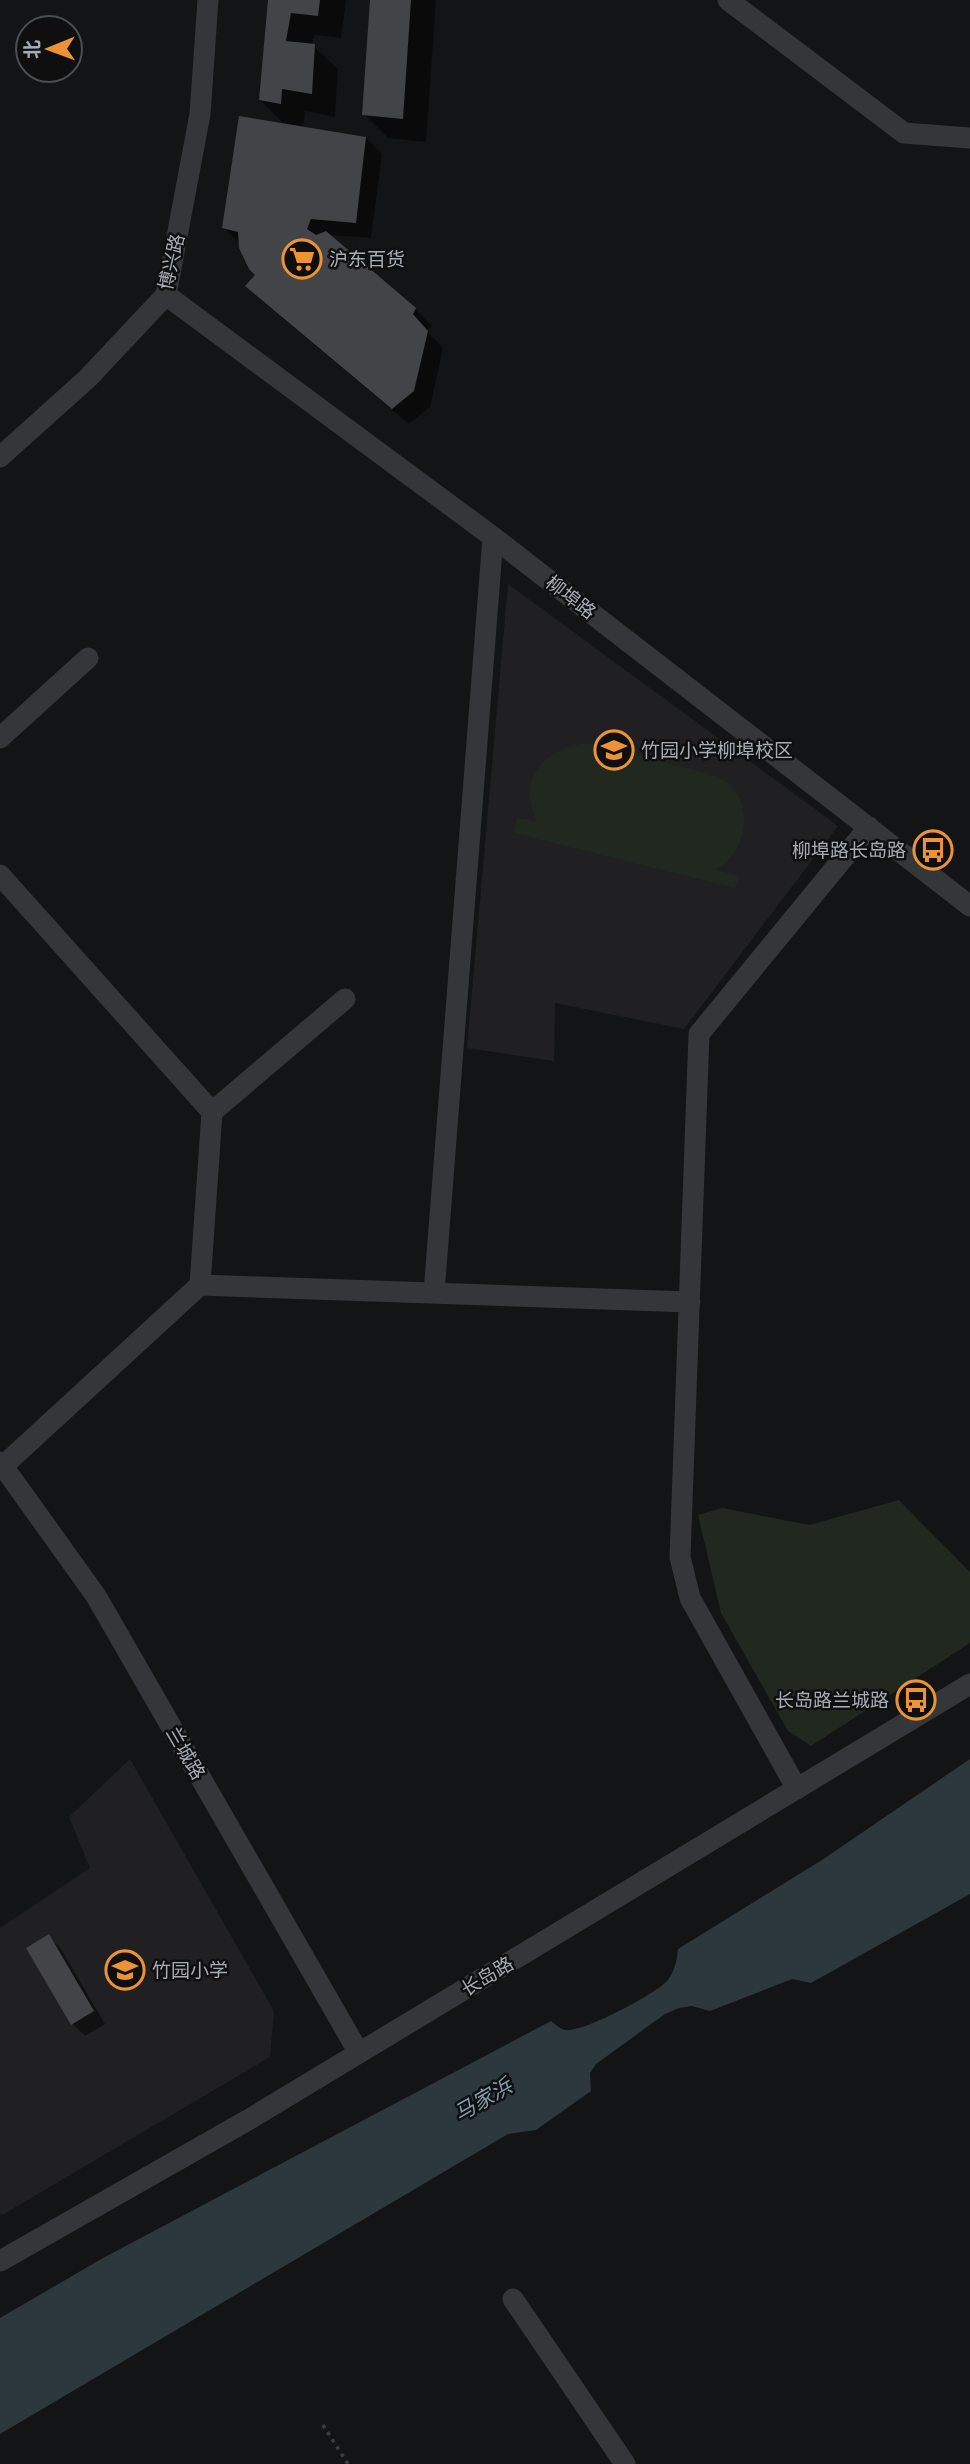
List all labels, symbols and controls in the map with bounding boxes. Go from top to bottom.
north arrow [14,14,84,84]
text: 北 [20,40,44,59]
street label: 博兴路 [153,232,189,292]
supermarket icon: 沪东百货 [281,238,323,280]
place label: 沪东百货 [329,247,405,271]
street label: 柳埠路 [541,570,601,624]
school or university icon: 竹园小学柳埠校区 [593,729,635,771]
place label: 竹园小学柳埠校区 [641,738,793,762]
bus stop icon: 柳埠路长岛路 [912,829,954,871]
place label: 柳埠路长岛路 [792,838,906,862]
bus stop icon: 长岛路兰城路 [895,1679,937,1721]
place label: 长岛路兰城路 [775,1688,889,1712]
street label: 兰城路 [161,1722,211,1784]
school or university icon: 竹园小学 [104,1949,146,1991]
street label: 长岛路 [456,1951,518,2001]
place label: 竹园小学 [152,1958,228,1982]
water label: 马家浜 [448,2070,519,2127]

